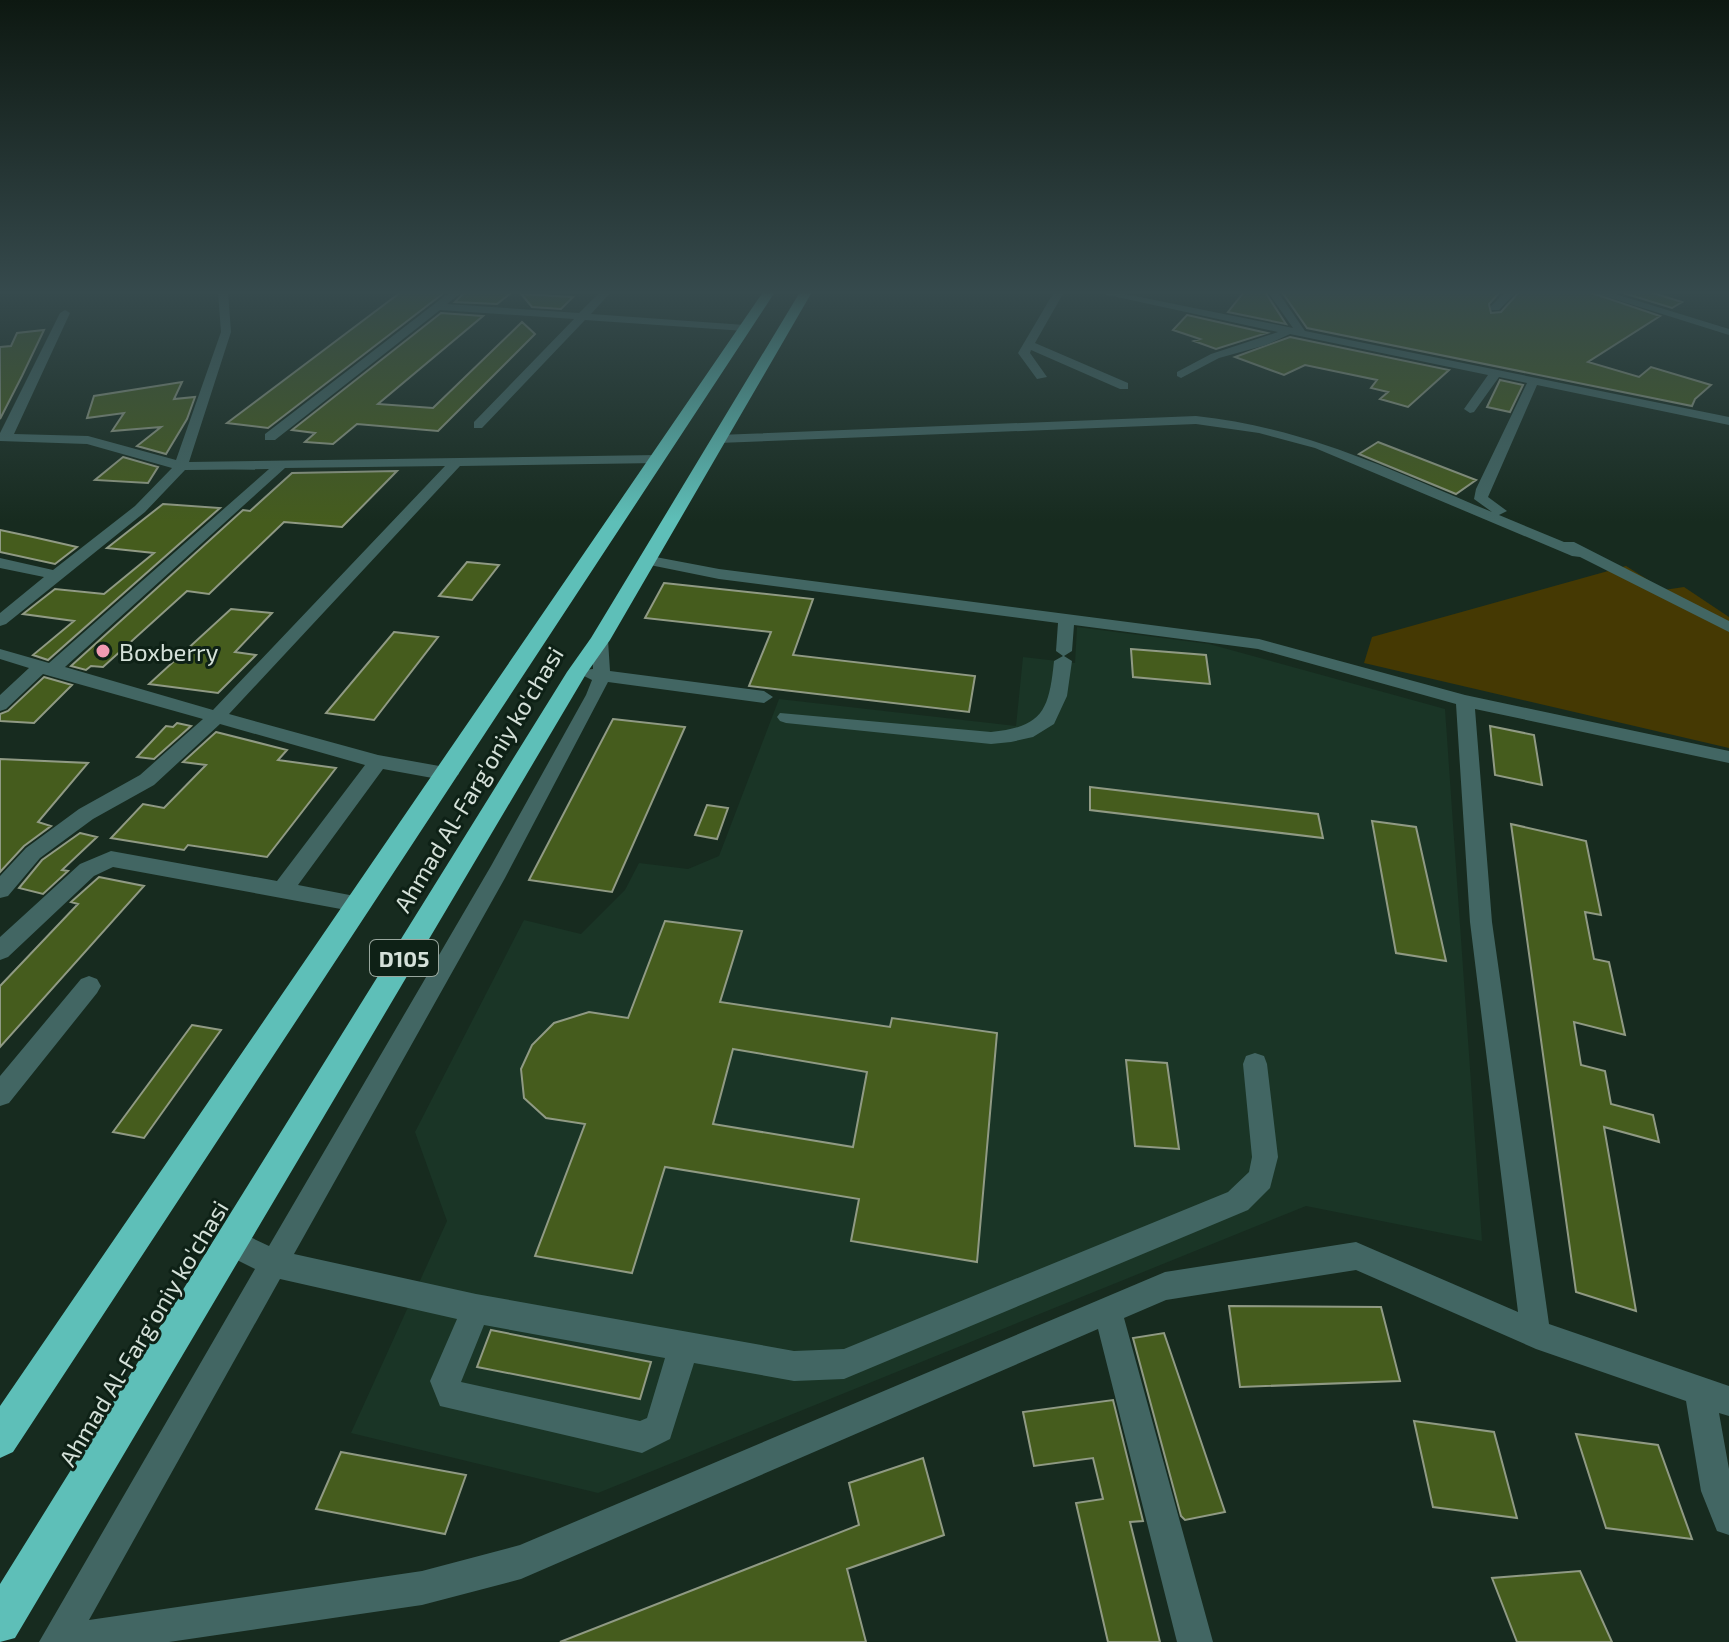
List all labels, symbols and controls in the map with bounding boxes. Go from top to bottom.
place label: Boxberry [119,637,219,666]
street label: Ahmad Al-Farg'oniy ko'chasi [387,641,569,917]
marker: Boxberry [94,642,112,660]
road number: D105 [370,940,438,976]
street label: Ahmad Al-Farg'oniy ko'chasi [52,1195,234,1471]

